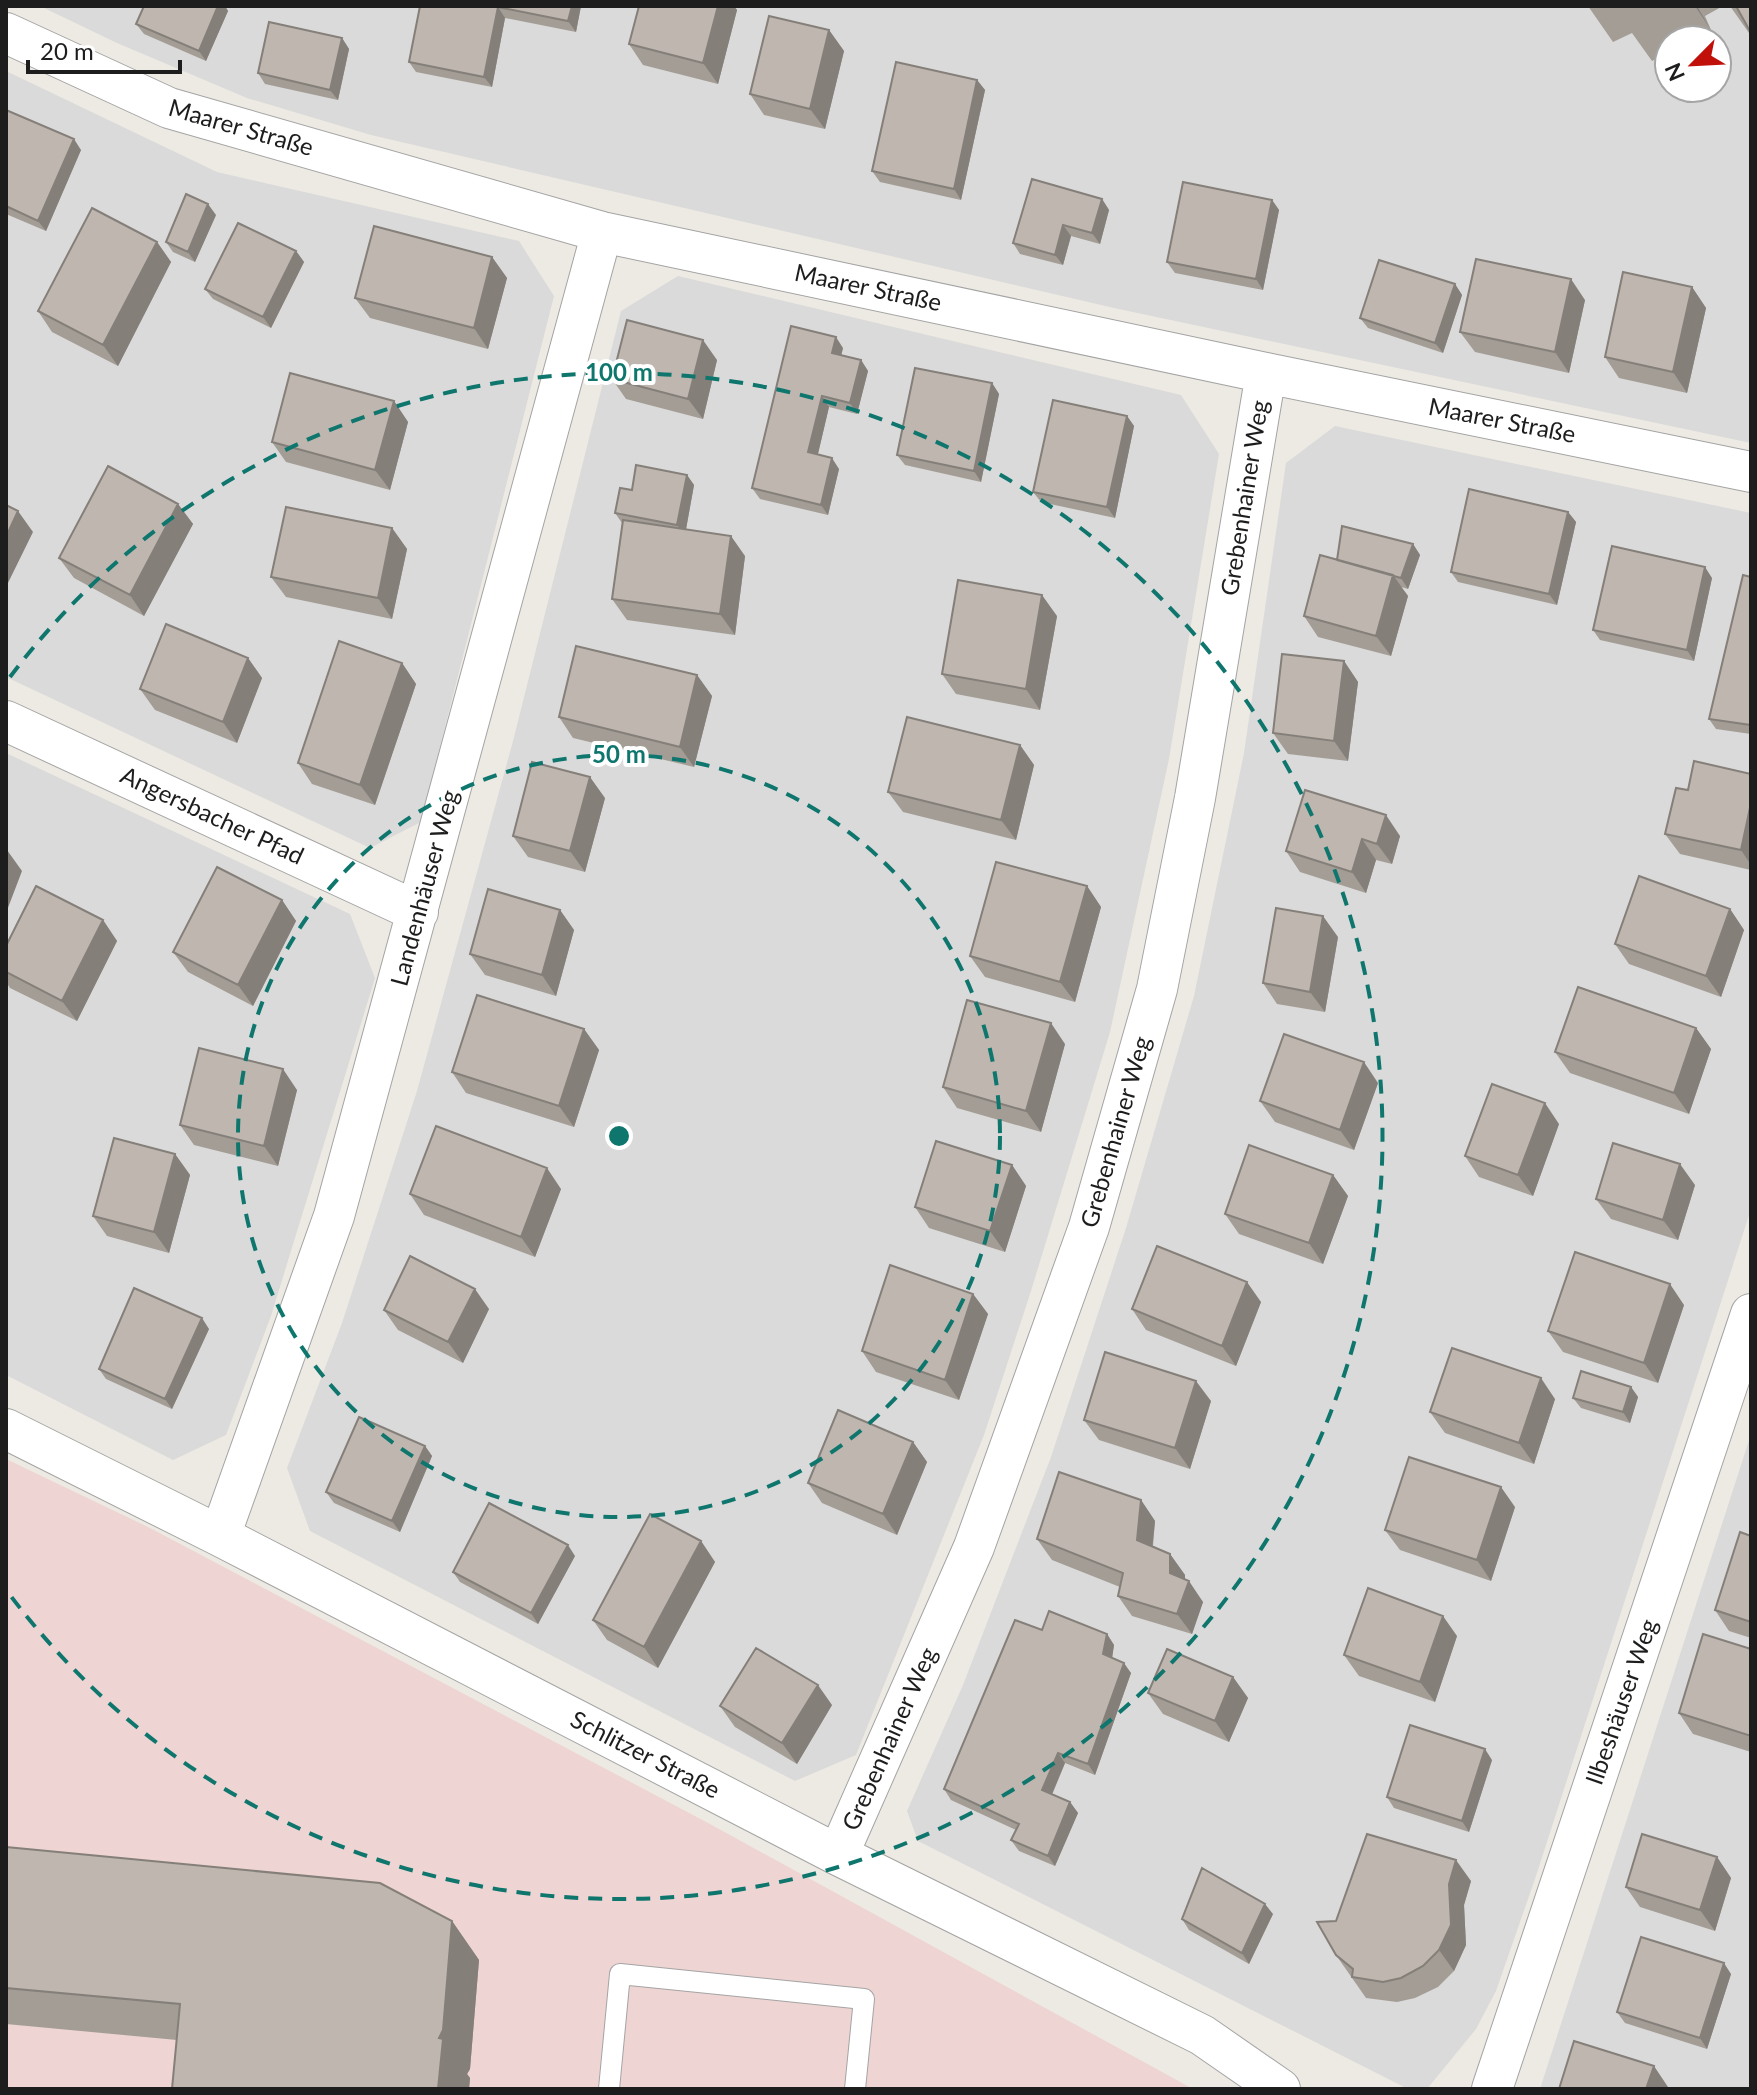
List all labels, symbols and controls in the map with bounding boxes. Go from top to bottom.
scale bar [28,24,180,74]
north arrow [1653,24,1733,104]
text: 20 m [40,36,94,65]
text: N [1658,59,1690,86]
street label: Maarer Straße [166,92,317,161]
street label: Maarer Straße [792,257,944,316]
text: 100 m [585,357,653,386]
street label: Maarer Straße [1426,391,1578,448]
street label: Grebenhainer Weg [1214,398,1273,598]
text: 50 m [592,739,646,768]
street label: Angersbacher Pfad [116,759,309,870]
street label: Landenhäuser Weg [383,786,464,989]
street label: Grebenhainer Weg [1073,1033,1156,1231]
centre of rings [605,1122,633,1150]
street label: Ilbeshäuser Weg [1579,1615,1662,1788]
street label: Grebenhainer Weg [835,1642,942,1835]
street label: Schlitzer Straße [566,1704,725,1804]

